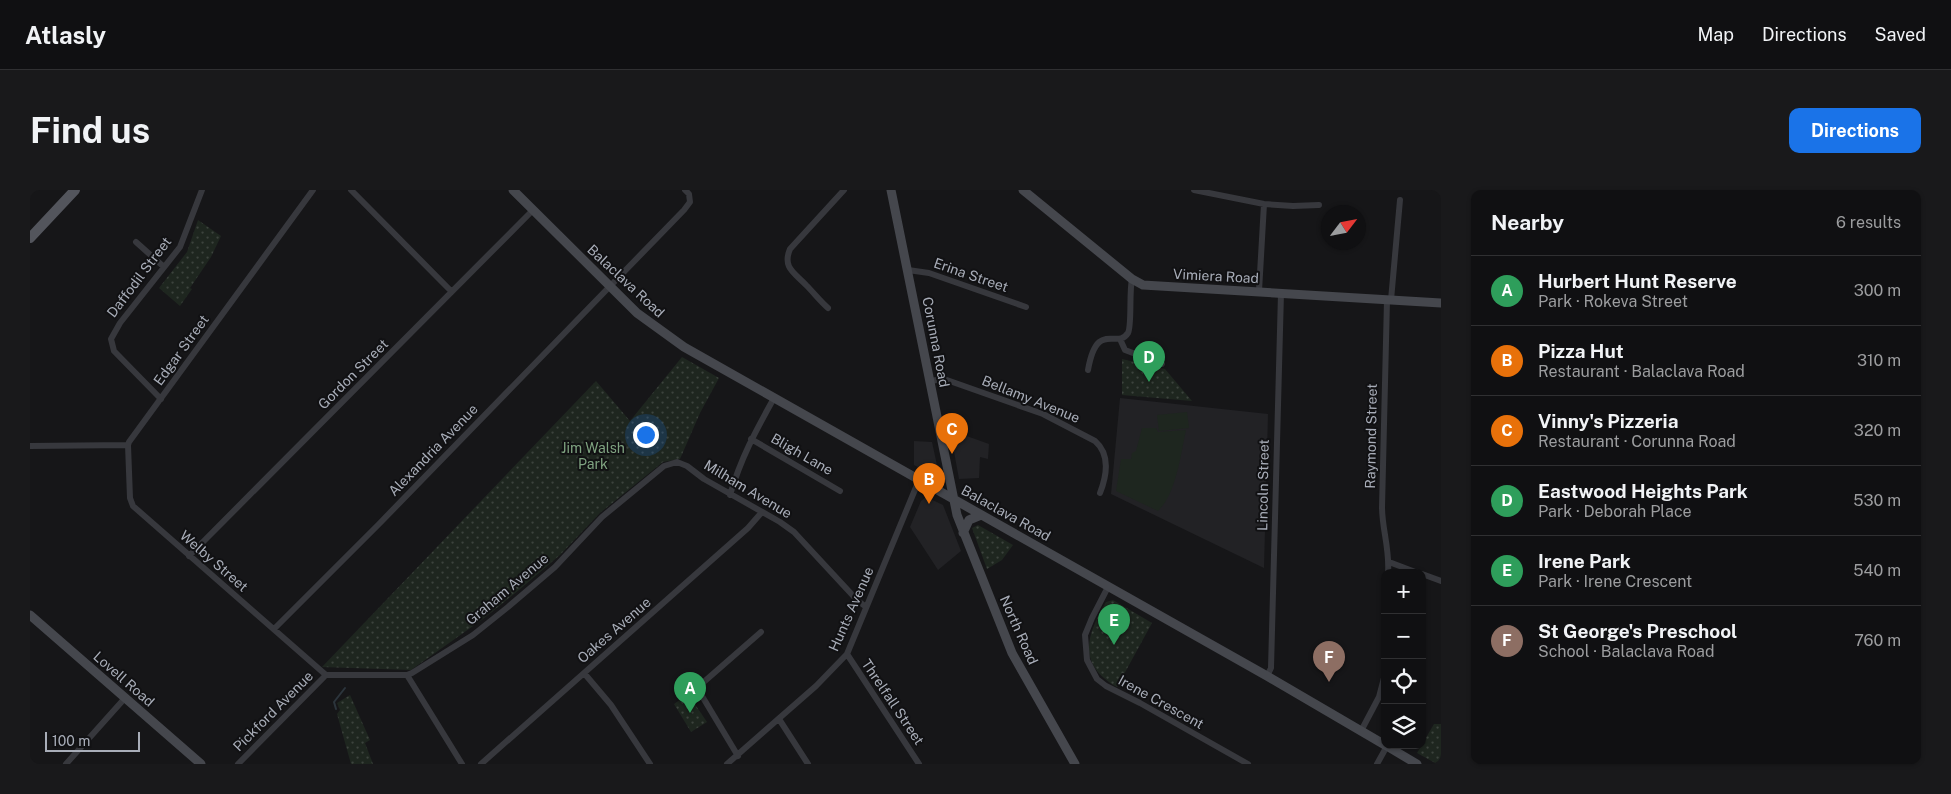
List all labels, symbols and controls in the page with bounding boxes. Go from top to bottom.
text: Atlasly [25,21,106,49]
text: Map [1697,24,1734,45]
text: Directions [1762,24,1847,45]
text: Saved [1875,24,1926,45]
button: Directions [1789,108,1921,153]
text: Find us [30,110,150,151]
north arrow [1321,205,1366,250]
text: Nearby [1491,210,1564,235]
text: 6 results [1836,213,1901,232]
street label: Daffodil Street [104,234,174,320]
street label: Balaclava Road [584,241,668,321]
street label: Erina Street [932,255,1010,295]
street label: Vimiera Road [1173,266,1259,286]
text: Hurbert Hunt Reserve [1538,270,1737,292]
text: A [1501,281,1513,300]
text: 300 m [1854,281,1901,300]
text: Park · Rokeva Street [1538,292,1688,311]
street label: Corunna Road [919,295,953,389]
street label: Edgar Street [150,312,212,388]
street label: Gordon Street [315,336,391,412]
text: Pizza Hut [1538,340,1624,362]
pin: D [1133,341,1165,382]
text: B [1502,351,1512,370]
text: 310 m [1857,351,1901,370]
text: Restaurant · Balaclava Road [1538,362,1745,381]
street label: Bellamy Avenue [980,372,1082,426]
street label: Raymond Street [1362,383,1380,489]
street label: Alexandria Avenue [385,401,481,499]
text: Vinny's Pizzeria [1538,410,1678,432]
pin: C [936,413,968,454]
text: C [1501,421,1513,440]
text: 320 m [1854,421,1901,440]
your location [633,422,659,448]
street label: Bligh Lane [768,430,836,478]
text: Restaurant · Corunna Road [1538,432,1736,451]
street label: Lincoln Street [1254,439,1272,531]
park label: Jim Walsh Park [561,440,625,472]
street label: Milham Avenue [701,457,795,522]
pin: B [913,463,945,504]
text: Eastwood Heights Park [1538,480,1748,502]
street label: Balaclava Road [959,482,1053,544]
text: D [1501,491,1513,510]
text: 530 m [1853,491,1901,510]
text: Park · Deborah Place [1538,502,1692,521]
street label: Welby Street [177,527,251,595]
street label: Graham Avenue [463,550,551,628]
text: Irene Park [1538,550,1631,572]
text: E [1502,561,1512,580]
text: 540 m [1853,561,1901,580]
street label: Hunts Avenue [825,564,877,654]
map controls [1381,569,1426,749]
button: + [1381,569,1426,614]
text: Park · Irene Crescent [1538,572,1692,591]
street label: North Road [997,593,1041,667]
street label: Oakes Avenue [574,594,654,666]
pin: E [1098,604,1130,645]
button: − [1381,614,1426,659]
text: St George's Preschool [1538,620,1737,642]
text: F [1502,631,1512,650]
text: 760 m [1854,631,1901,650]
pin: F [1313,641,1345,682]
text: School · Balaclava Road [1538,642,1714,661]
street label: Lovell Road [90,648,158,710]
street label: Threlfall Street [859,656,927,748]
button: locate [1381,659,1426,704]
street label: Pickford Avenue [230,668,316,754]
pin: A [674,672,706,713]
street label: Irene Crescent [1115,672,1207,732]
button: layers [1381,704,1426,749]
scale bar [45,729,140,752]
text: 100 m [52,733,90,749]

